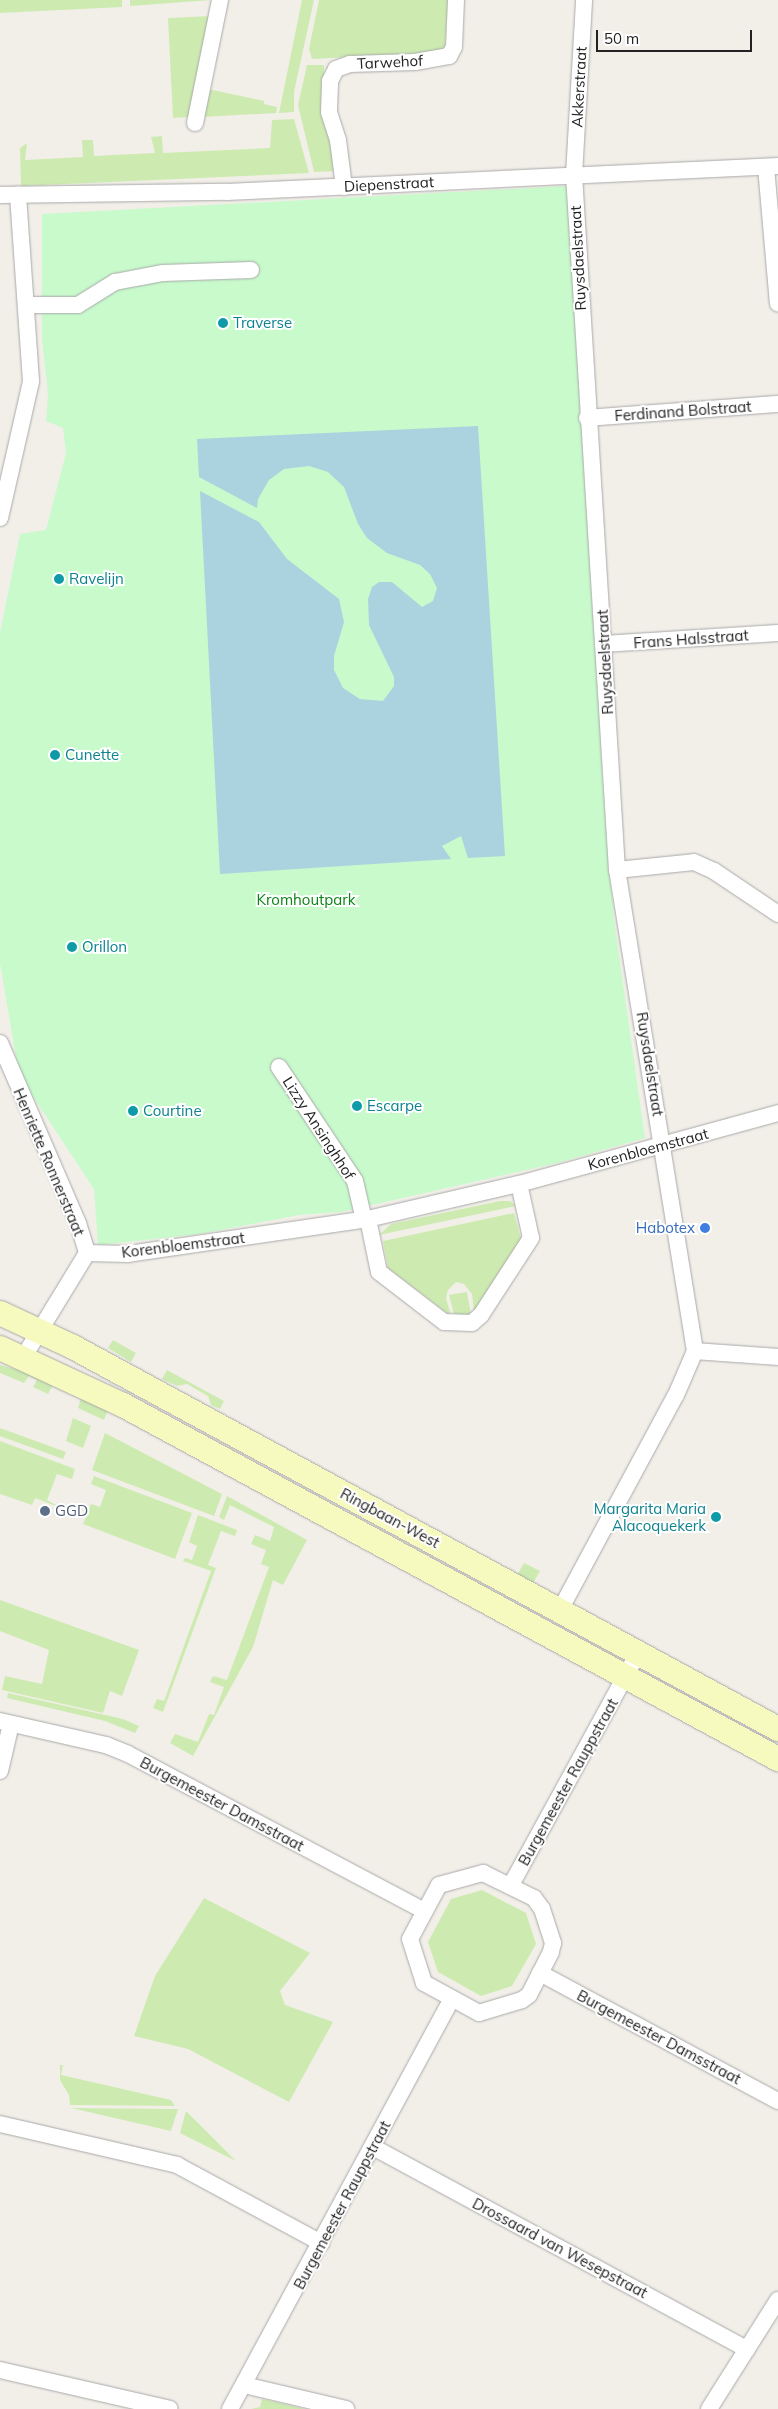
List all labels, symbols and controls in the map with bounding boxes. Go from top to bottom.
scale bar [598,20,754,52]
text: 50 m [604,29,639,48]
street label: Akkerstraat [568,46,590,128]
street label: Tarwehof [356,51,424,73]
street label: Diepenstraat [344,173,434,195]
street label: Ruysdaelstraat [566,205,590,311]
place label: Traverse [233,314,292,332]
marker: Traverse [217,317,229,329]
street label: Ferdinand Bolstraat [614,397,752,425]
place label: Ravelijn [69,570,124,588]
marker: Ravelijn [53,573,65,585]
street label: Ruysdaelstraat [593,609,617,715]
street label: Frans Halsstraat [633,626,749,652]
place label: Cunette [65,746,119,764]
marker: Cunette [49,749,61,761]
park label: Kromhoutpark [256,891,356,909]
place label: Orillon [82,938,127,956]
marker: Orillon [66,941,78,953]
street label: Ruysdaelstraat [633,1011,667,1117]
street label: Lizzy Ansinghhof [279,1073,359,1183]
street label: Henriette Ronnerstraat [10,1085,88,1239]
place label: Escarpe [367,1097,422,1115]
marker: Escarpe [351,1100,363,1112]
place label: Courtine [143,1102,202,1120]
marker: Courtine [127,1105,139,1117]
street label: Korenbloemstraat [586,1124,710,1174]
place label: Habotex [636,1219,695,1237]
marker: Habotex [699,1222,711,1234]
street label: Korenbloemstraat [120,1229,246,1261]
street label: Ringbaan-West [337,1484,443,1552]
place label: Margarita Maria Alacoquekerk [594,1499,706,1534]
place label: GGD [55,1502,88,1520]
marker: GGD [39,1505,51,1517]
marker: Margarita Maria Alacoquekerk [710,1511,722,1523]
street label: Burgemeester Rauppstraat [515,1695,621,1869]
street label: Burgemeester Damsstraat [137,1753,307,1855]
street label: Burgemeester Damsstraat [574,1986,744,2088]
street label: Burgemeester Rauppstraat [290,2118,394,2292]
street label: Drossaard van Wesepstraat [469,2194,651,2302]

